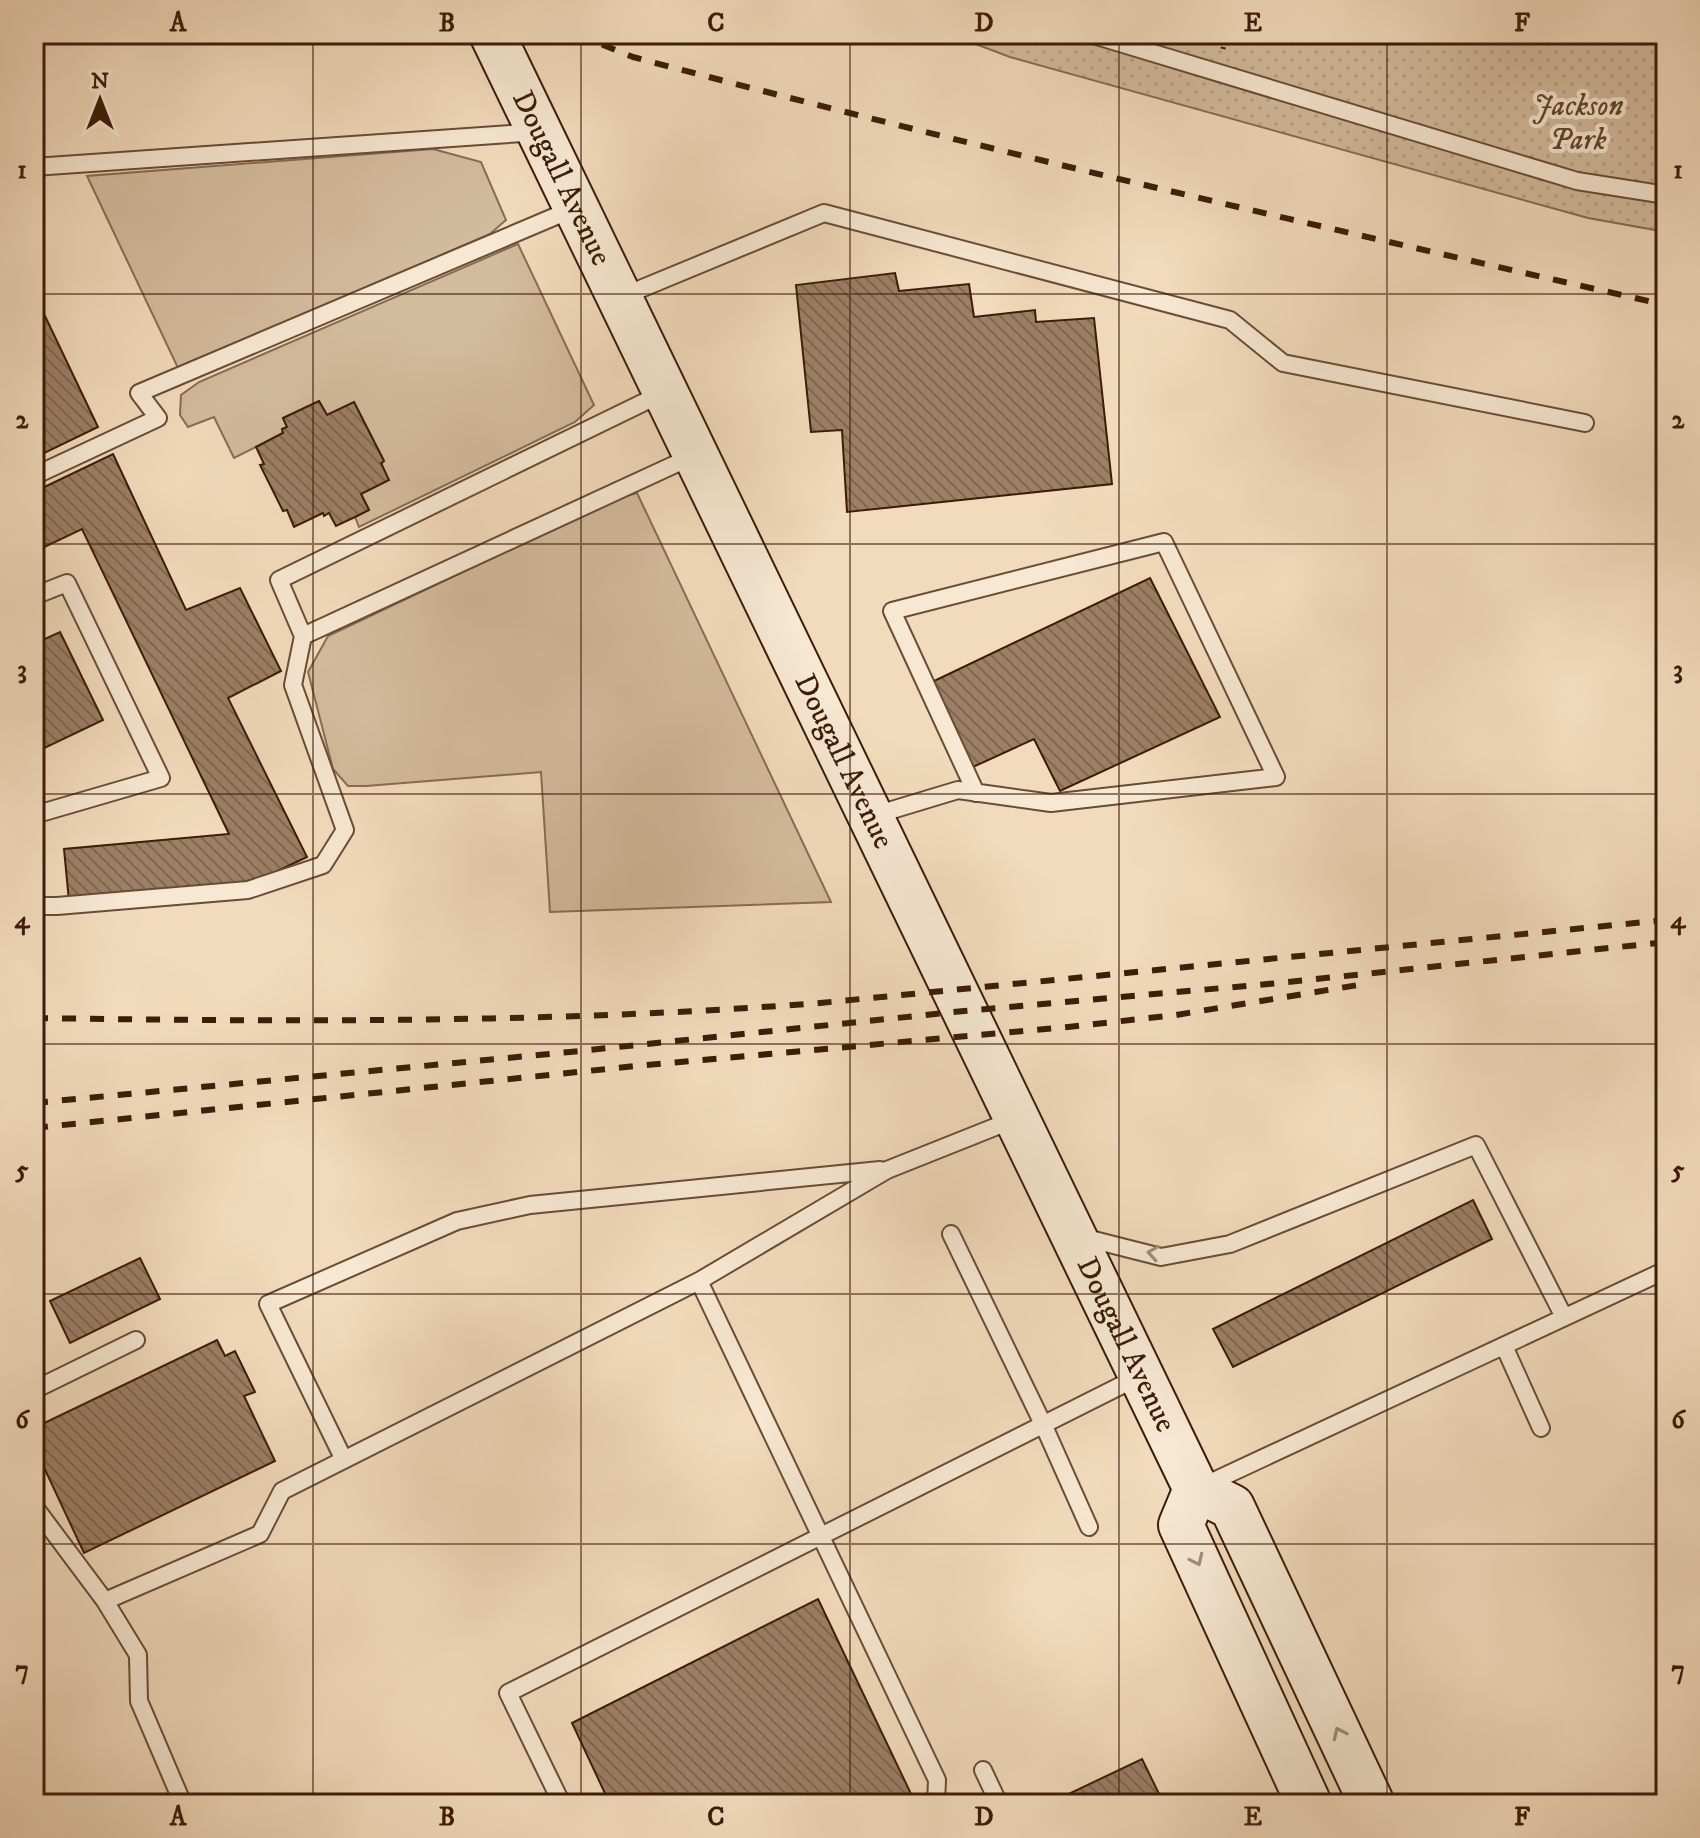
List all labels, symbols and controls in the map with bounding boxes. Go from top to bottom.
text: A [169,7,188,40]
text: B [439,7,455,40]
text: C [707,7,725,40]
text: D [974,7,994,40]
text: E [1244,7,1262,40]
text: F [1514,7,1531,40]
north arrow [60,60,140,140]
text: N [91,68,109,95]
street label: Dougall Avenue [504,85,620,272]
park label: Jackson Park [1533,88,1623,159]
text: 1 [17,154,27,187]
text: 1 [1673,154,1683,187]
text: 2 [16,404,30,437]
text: 2 [1672,404,1686,437]
text: 3 [17,654,27,687]
text: 3 [1673,654,1683,687]
street label: Dougall Avenue [786,668,902,855]
text: 4 [15,904,31,937]
text: 4 [1671,904,1687,937]
text: 5 [15,1154,29,1187]
text: 5 [1671,1154,1685,1187]
one-way arrow [1146,1246,1160,1263]
street label: Dougall Avenue [1068,1251,1184,1438]
text: 6 [15,1404,30,1437]
text: 6 [1671,1404,1686,1437]
one-way arrow [1187,1552,1203,1566]
text: 7 [15,1654,29,1687]
text: 7 [1671,1654,1685,1687]
one-way arrow [1333,1727,1349,1742]
text: A [169,1801,188,1834]
text: B [439,1801,455,1834]
text: C [707,1801,725,1834]
text: D [974,1801,994,1834]
text: E [1244,1801,1262,1834]
text: F [1514,1801,1531,1834]

